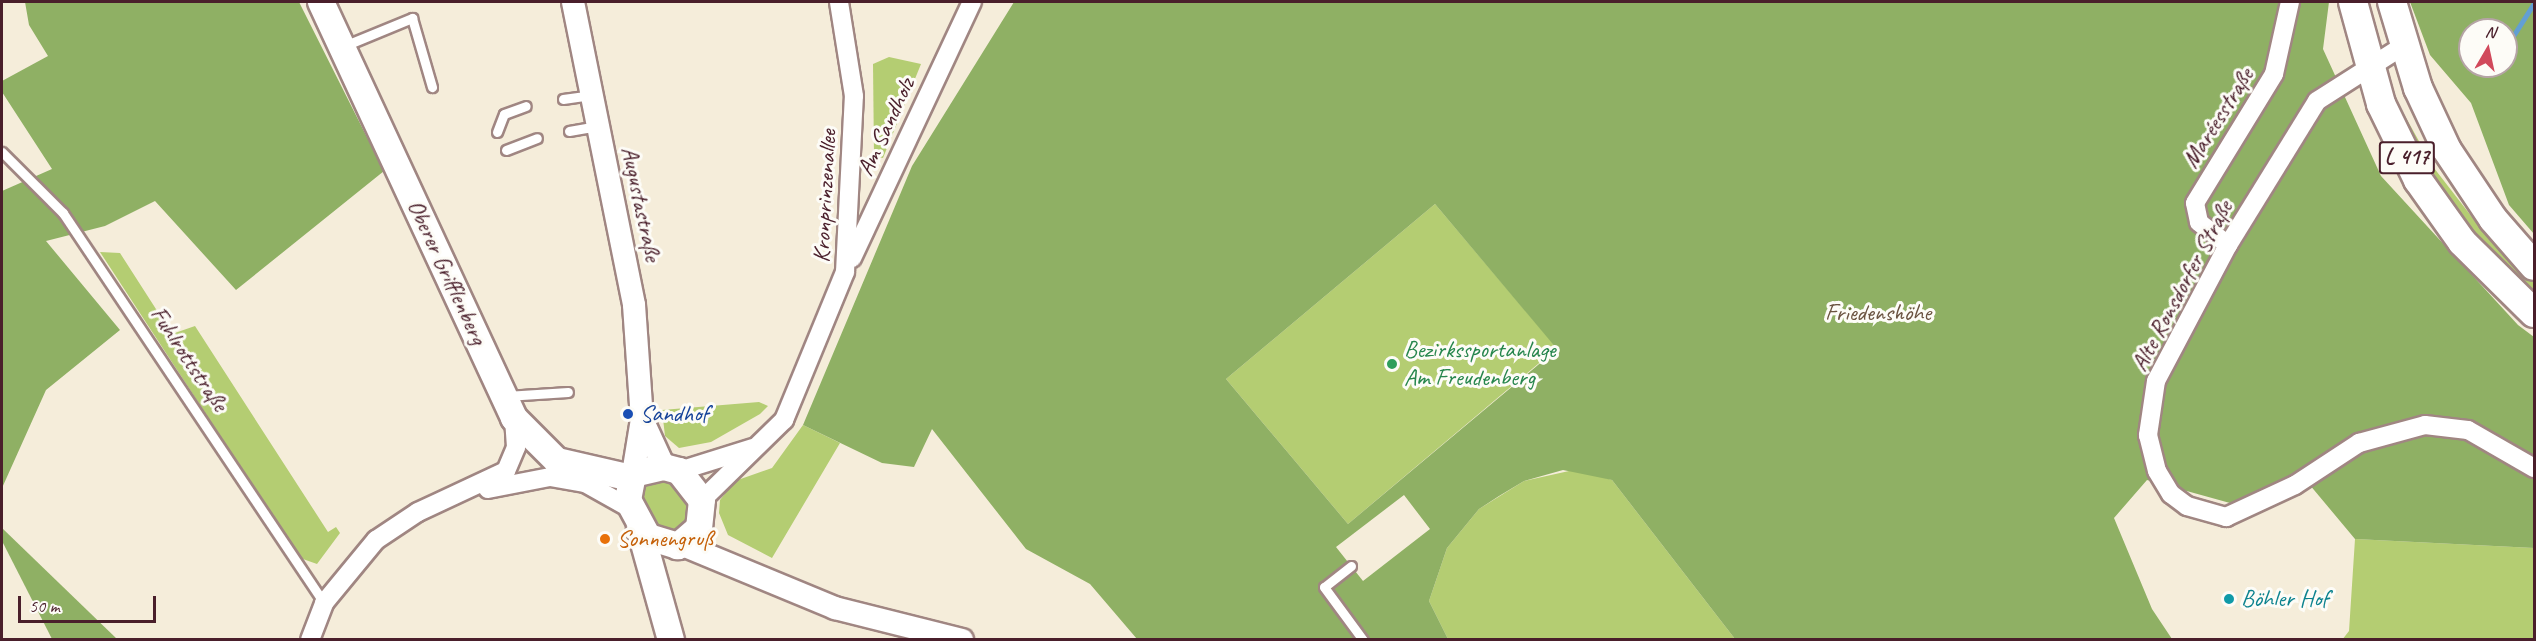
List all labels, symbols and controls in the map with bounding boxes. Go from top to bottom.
north arrow [2458,18,2518,78]
text: N [2484,22,2497,43]
street label: Maréesstraße [2176,63,2260,173]
street label: Am Sandholz [851,74,921,180]
street label: Kronprinzenallee [807,129,843,263]
road number: L 417 [2378,139,2436,177]
street label: Augustastraße [615,144,667,264]
street label: Oberer Grifflenberg [401,195,493,349]
street label: Alte Ronsdorfer Straße [2125,195,2239,377]
park label: Friedenshöhe [1825,299,1931,327]
street label: Fuhlrottstraße [144,301,234,417]
place label: Bezirkssportanlage Am Freudenberg [1404,336,1556,392]
marker: Bezirkssportanlage Am Freudenberg [1385,357,1399,371]
place label: Sandhof [640,400,708,428]
marker: Sandhof [621,407,635,421]
place label: Sonnengruß [617,525,713,553]
marker: Sonnengruß [598,532,612,546]
scale bar [21,584,159,622]
place label: Böhler Hof [2241,585,2328,613]
marker: Böhler Hof [2222,592,2236,606]
text: 50 m [29,595,60,617]

